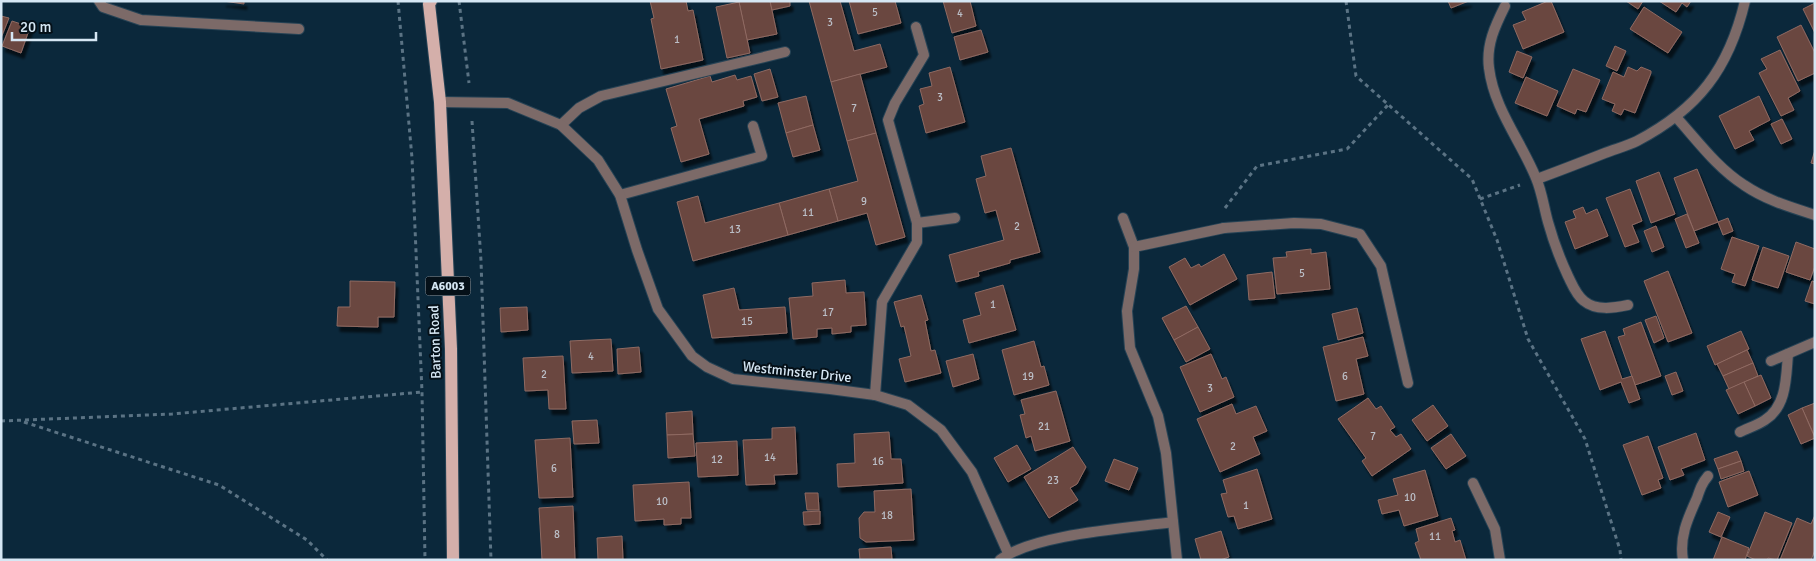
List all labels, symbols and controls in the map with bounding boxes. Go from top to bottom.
house number: 5 [872,6,878,19]
house number: 4 [957,7,963,20]
scale bar [12,10,96,42]
house number: 3 [827,16,833,29]
text: 20 m [20,18,51,36]
house number: 1 [674,33,680,46]
house number: 3 [937,91,943,104]
house number: 7 [851,102,857,115]
house number: 9 [861,195,867,208]
house number: 11 [802,206,814,219]
house number: 2 [1014,220,1020,233]
house number: 13 [729,223,741,236]
house number: 5 [1299,267,1305,280]
road number: A6003 [426,276,470,296]
house number: 1 [990,298,996,311]
street label: Barton Road [425,305,445,379]
house number: 17 [822,306,834,319]
house number: 15 [741,315,753,328]
house number: 4 [588,350,594,363]
street label: Westminster Drive [742,358,852,386]
house number: 2 [541,368,547,381]
house number: 19 [1022,370,1034,383]
house number: 6 [1342,370,1348,383]
house number: 3 [1207,382,1213,395]
house number: 21 [1038,420,1050,433]
house number: 7 [1370,430,1376,443]
house number: 2 [1230,440,1236,453]
house number: 14 [764,451,776,464]
house number: 12 [711,453,723,466]
house number: 16 [872,455,884,468]
house number: 6 [551,462,557,475]
house number: 23 [1047,474,1059,487]
house number: 10 [1404,491,1416,504]
house number: 10 [656,495,668,508]
house number: 1 [1243,499,1249,512]
house number: 18 [881,509,893,522]
house number: 8 [554,528,560,541]
house number: 11 [1429,530,1441,543]

